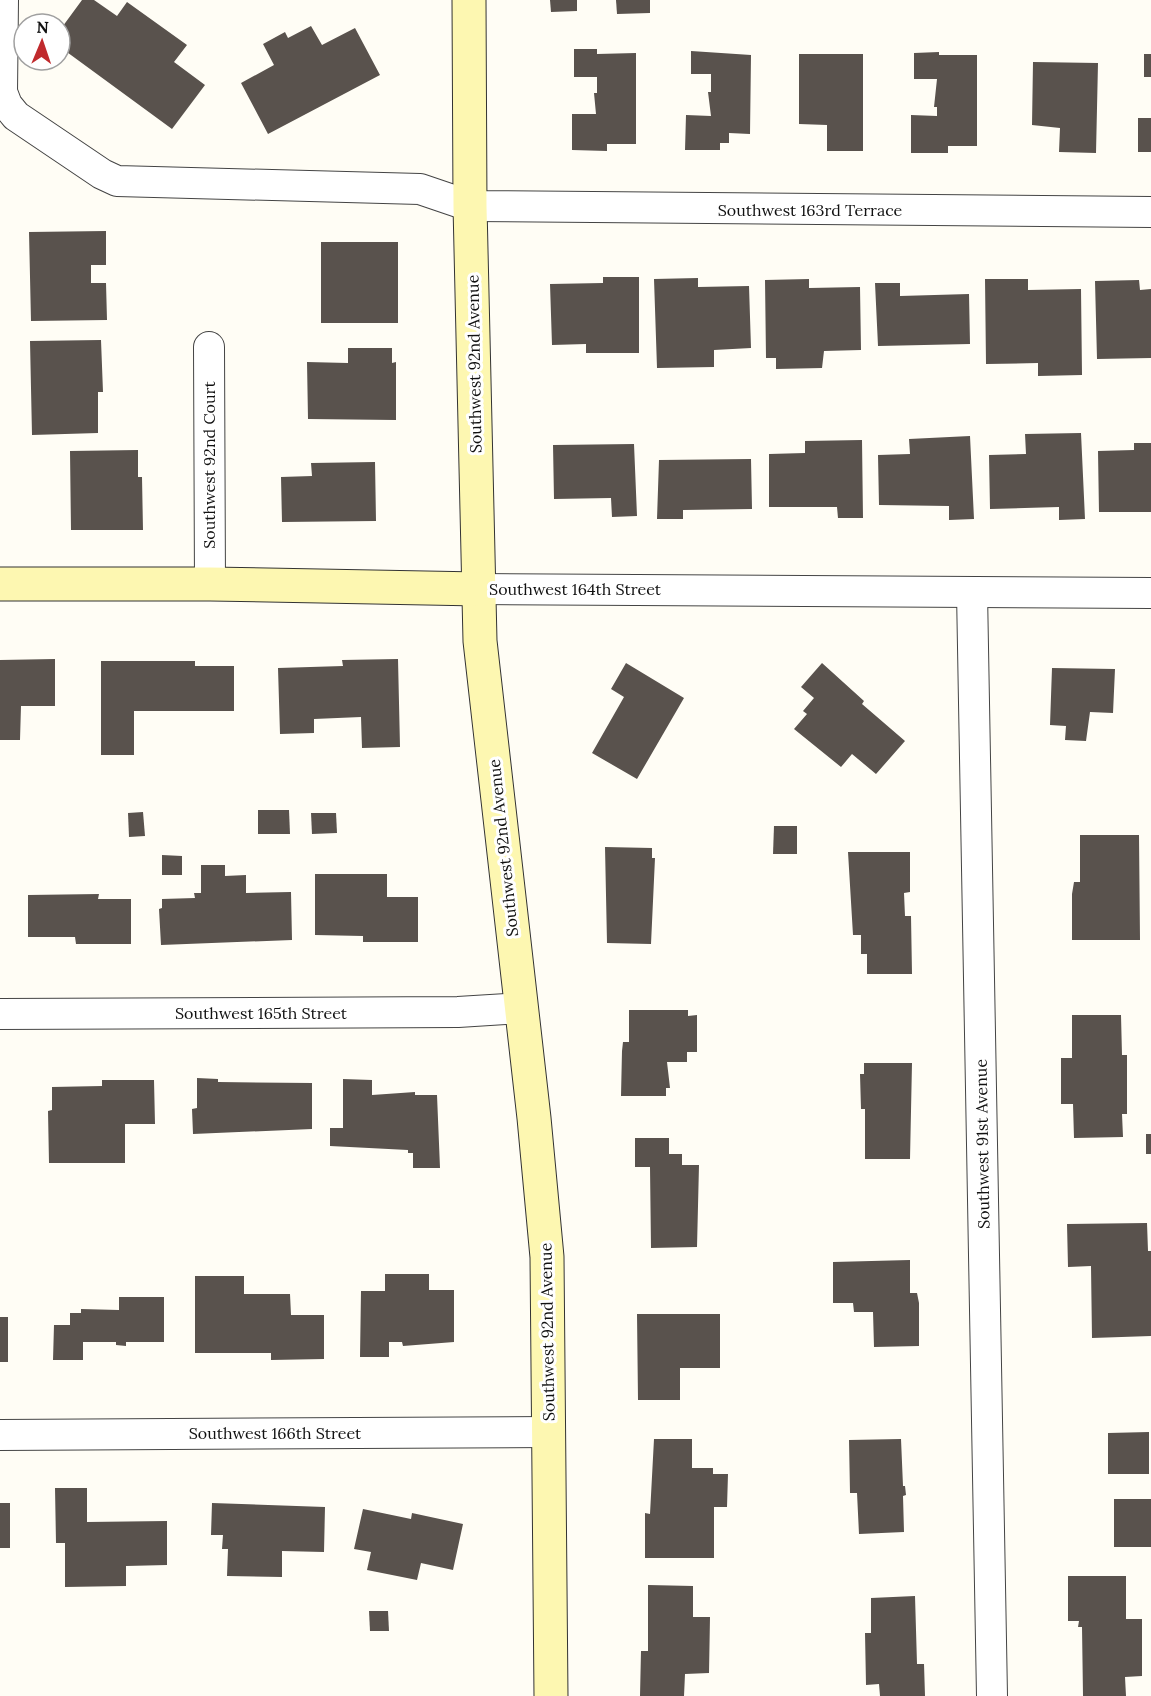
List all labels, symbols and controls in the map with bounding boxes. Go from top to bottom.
north arrow [12,12,72,72]
text: N [36,17,49,37]
street label: Southwest 163rd Terrace [718,200,903,220]
street label: Southwest 92nd Avenue [462,274,486,453]
street label: Southwest 92nd Court [199,380,219,549]
street label: Southwest 164th Street [489,579,662,599]
street label: Southwest 92nd Avenue [484,758,522,938]
street label: Southwest 165th Street [175,1003,348,1023]
street label: Southwest 91st Avenue [971,1059,993,1229]
street label: Southwest 92nd Avenue [535,1242,559,1421]
street label: Southwest 166th Street [189,1423,362,1443]

